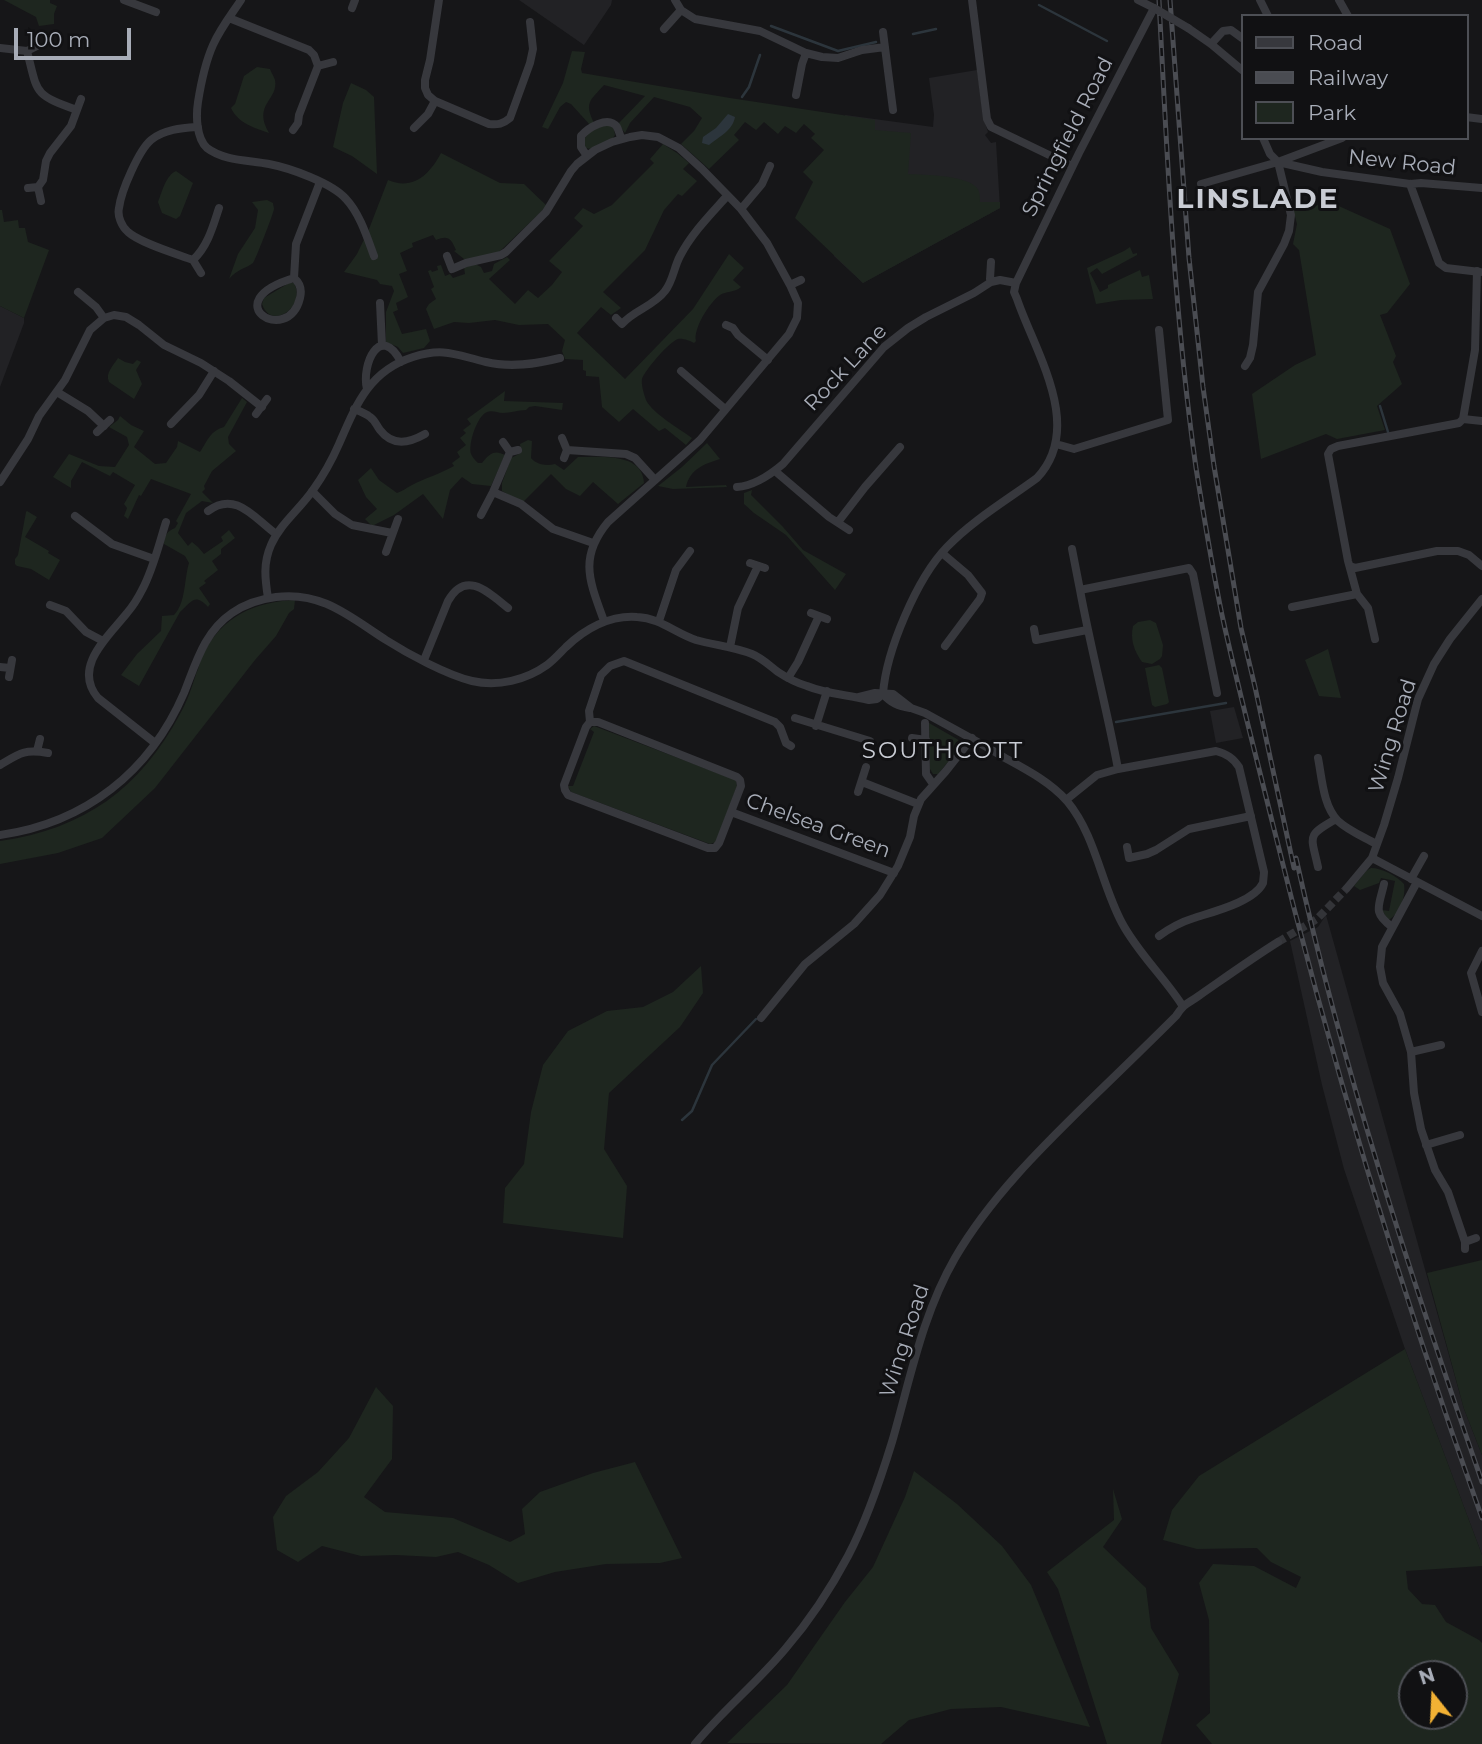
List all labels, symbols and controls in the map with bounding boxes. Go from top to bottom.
scale bar [18,14,135,58]
legend [1240,14,1468,140]
text: 100 m [27,27,90,52]
text: Road [1308,30,1363,55]
street label: Springfield Road [1017,53,1119,221]
text: Railway [1308,65,1388,90]
text: Park [1308,100,1356,125]
street label: New Road [1347,145,1457,181]
district label: LINSLADE [1178,183,1338,217]
street label: Rock Lane [799,319,893,417]
street label: Wing Road [1364,676,1422,796]
district label: SOUTHCOTT [863,737,1023,765]
street label: Chelsea Green [742,788,894,864]
street label: Wing Road [875,1281,935,1401]
north arrow [1398,1660,1468,1730]
text: N [1416,1663,1438,1690]

